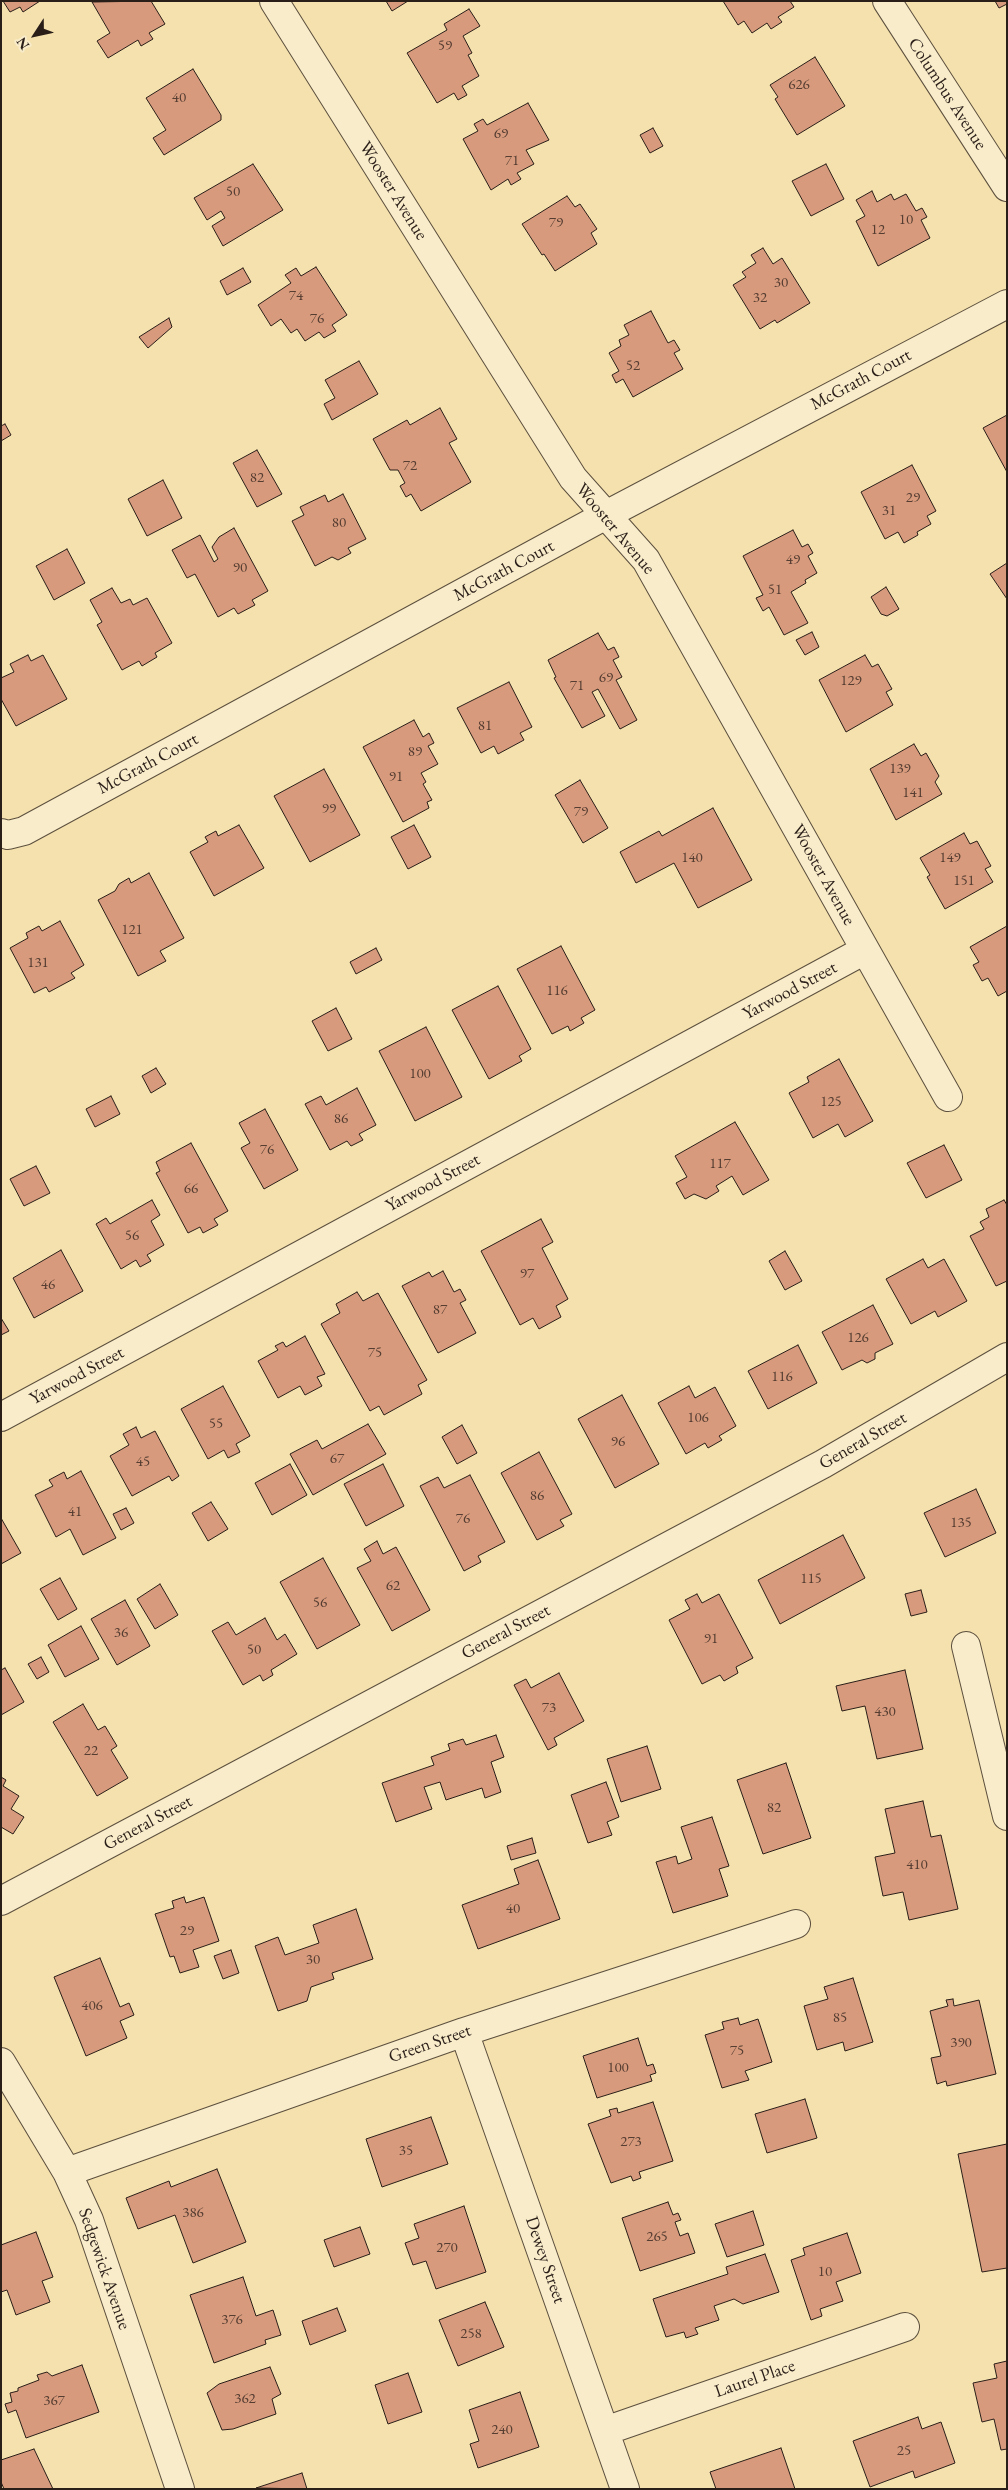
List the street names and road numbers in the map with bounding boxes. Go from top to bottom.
street label: Columbus Avenue [903,34,991,154]
street label: Wooster Avenue [354,138,432,244]
street label: McGrath Court [807,344,915,416]
street label: Wooster Avenue [571,479,659,579]
street label: McGrath Court [450,535,558,607]
street label: McGrath Court [94,728,202,800]
street label: Wooster Avenue [786,821,860,929]
street label: Yarwood Street [739,957,841,1025]
street label: Yarwood Street [382,1149,484,1217]
street label: Yarwood Street [26,1342,128,1410]
street label: General Street [815,1407,911,1475]
street label: General Street [458,1600,554,1664]
street label: General Street [100,1791,196,1855]
street label: Green Street [386,2020,474,2068]
street label: Sedgewick Avenue [73,2205,135,2333]
street label: Dewey Street [520,2214,570,2306]
street label: Laurel Place [712,2355,798,2403]

